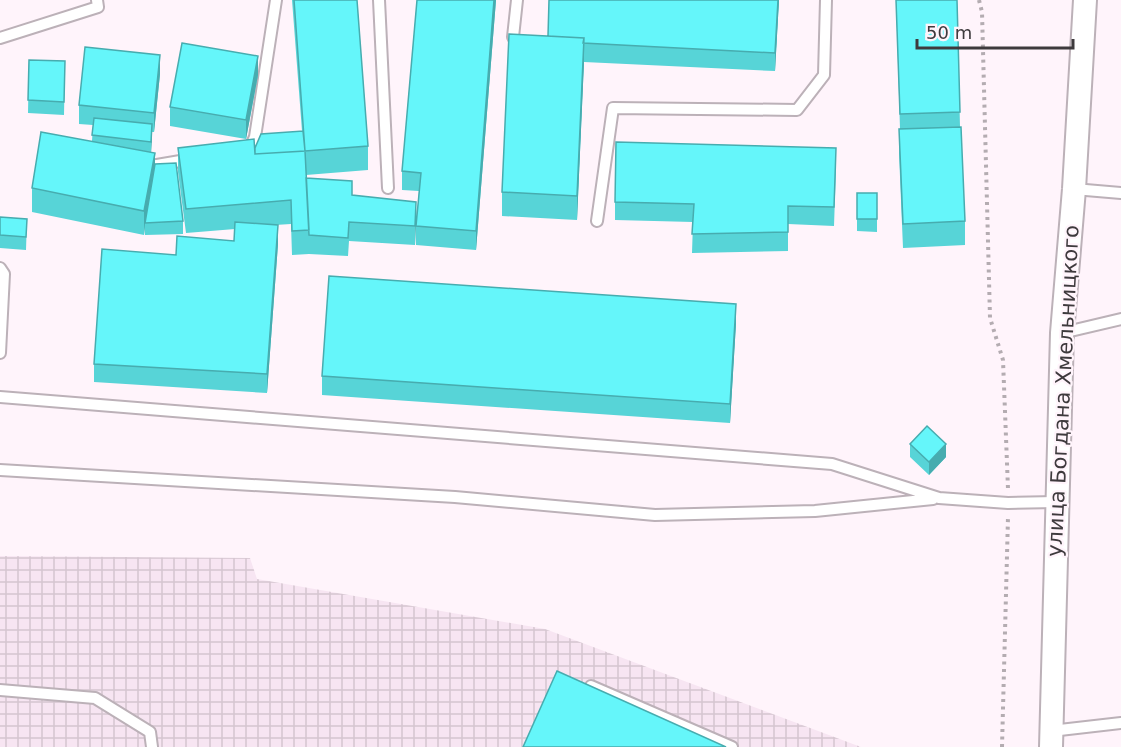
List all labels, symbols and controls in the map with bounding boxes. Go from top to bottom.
scale bar [917,12,1073,50]
text: 50 m [926,22,972,43]
street label: улица Богдана Хмельницкого [1042,224,1084,558]

